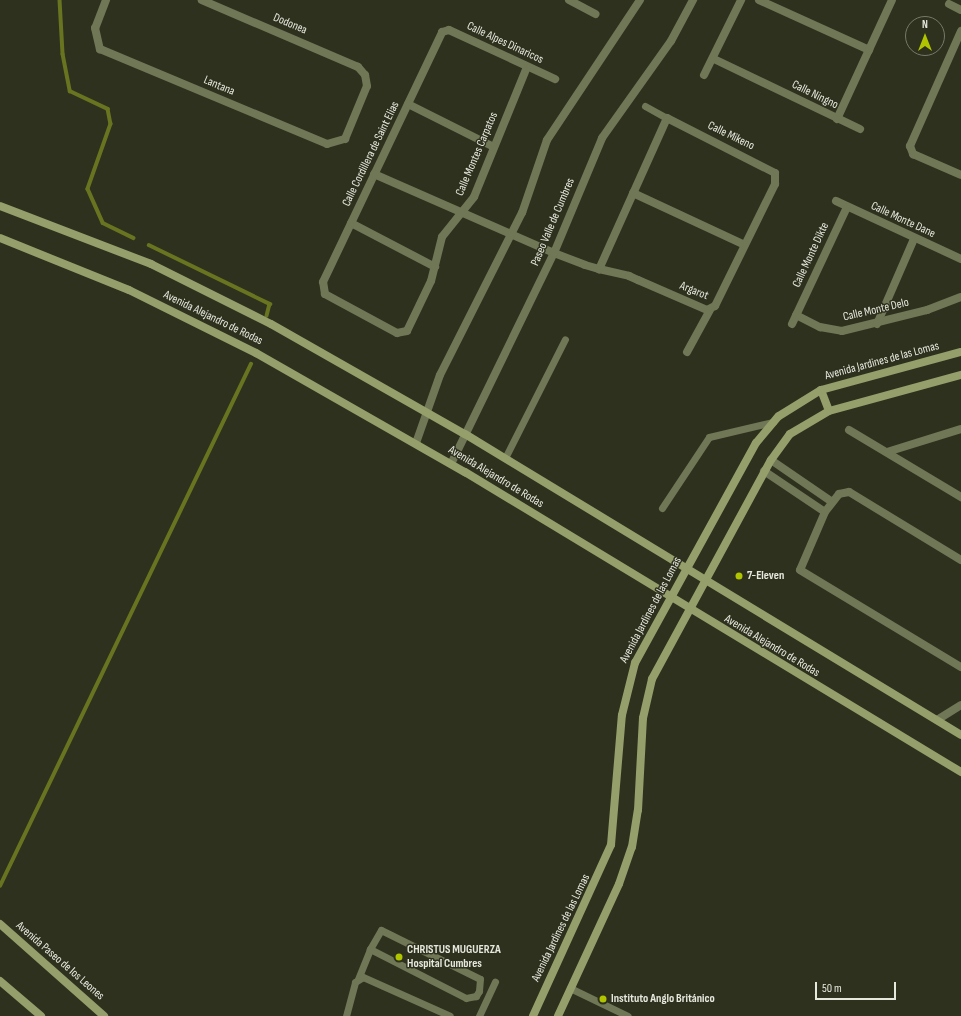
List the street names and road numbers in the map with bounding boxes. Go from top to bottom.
street label: Dodonea [271,10,309,38]
street label: Calle Alpes Dinaricos [465,19,545,67]
street label: Lantana [201,73,237,99]
street label: Calle Ningno [789,78,841,112]
street label: Calle Cordillera de Saint Elias [339,99,403,209]
street label: Calle Montes Carpatos [453,110,501,198]
street label: Calle Mikeno [705,119,757,153]
street label: Paseo Valle de Cumbres [528,176,578,268]
street label: Calle Monte Dane [868,199,938,241]
street label: Calle Monte Dikte [790,220,832,290]
street label: Argarot [678,279,710,303]
street label: Avenida Alejandro de Rodas [161,288,265,348]
street label: Calle Monte Delo [842,295,910,325]
street label: Avenida Jardines de las Lomas [823,339,941,383]
street label: Avenida Alejandro de Rodas [446,443,546,511]
street label: Avenida Jardines de las Lomas [617,555,685,665]
street label: Avenida Alejandro de Rodas [722,612,822,680]
street label: Avenida Jardines de las Lomas [529,872,593,984]
street label: Avenida Paseo de los Leones [13,919,107,1003]

